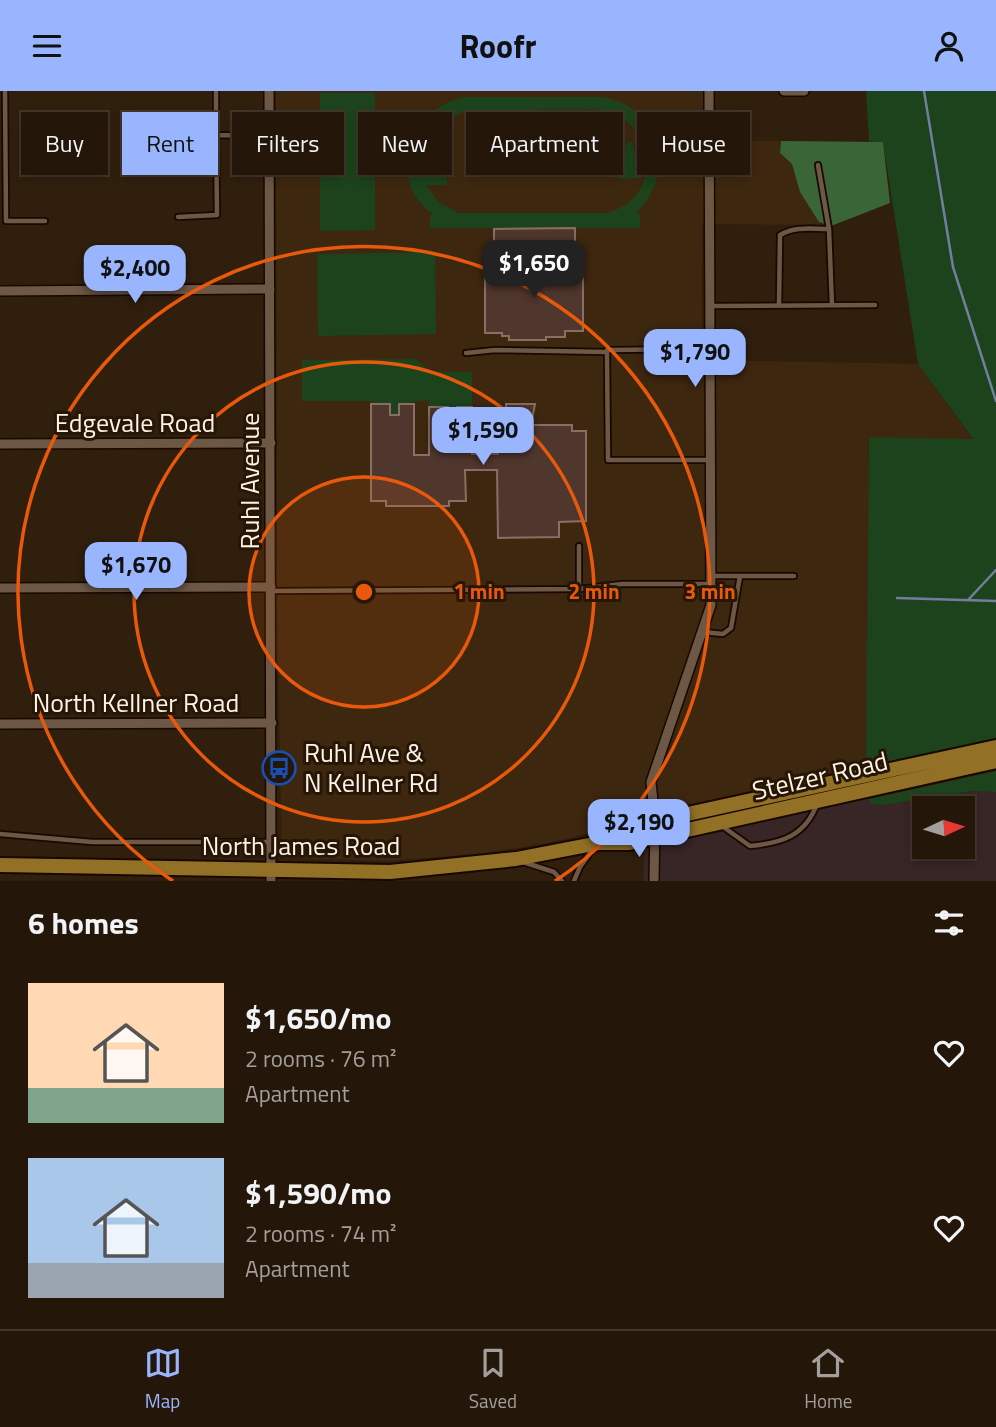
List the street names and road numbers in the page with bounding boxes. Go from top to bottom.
street label: Edgevale Road [55,403,215,442]
street label: Ruhl Avenue [230,413,269,549]
street label: North Kellner Road [33,683,239,722]
street label: Stelzer Road [748,741,892,810]
street label: North James Road [202,826,400,865]

